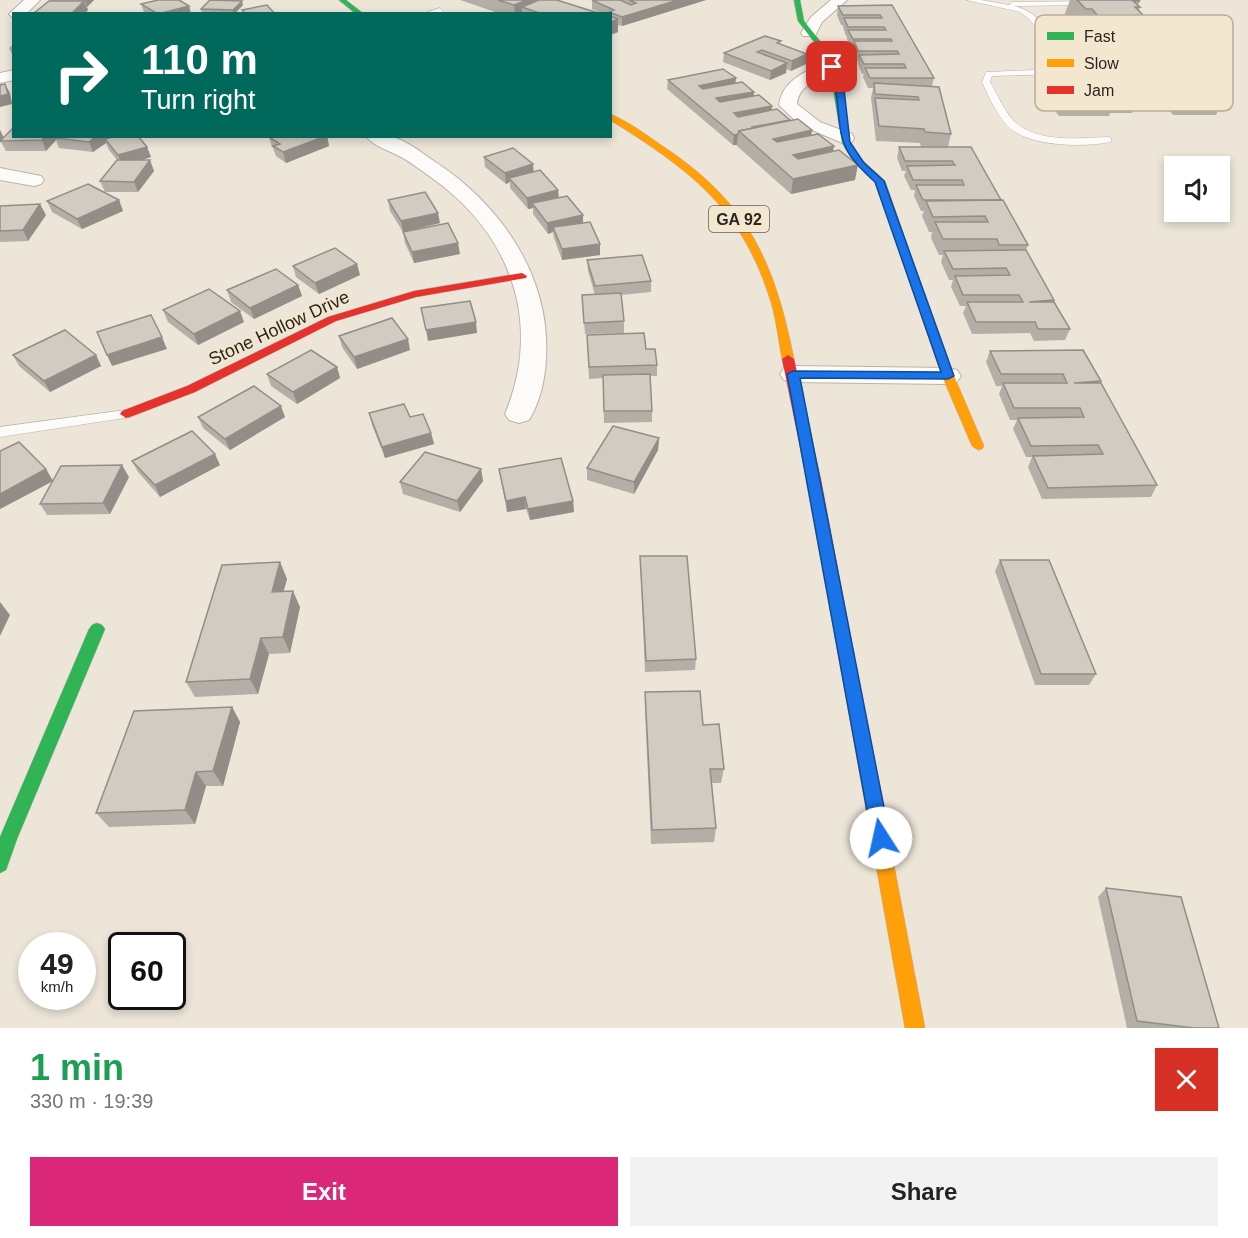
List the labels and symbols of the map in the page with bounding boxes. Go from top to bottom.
legend [1035,15,1233,111]
text: Fast [1084,28,1116,45]
pin [806,41,857,92]
text: Slow [1084,55,1119,72]
text: Jam [1084,82,1114,99]
road number: GA 92 [709,206,769,232]
street label: Stone Hollow Drive [205,287,353,369]
position arrow [849,806,913,870]
speed limit sign: 60 [108,932,186,1010]

